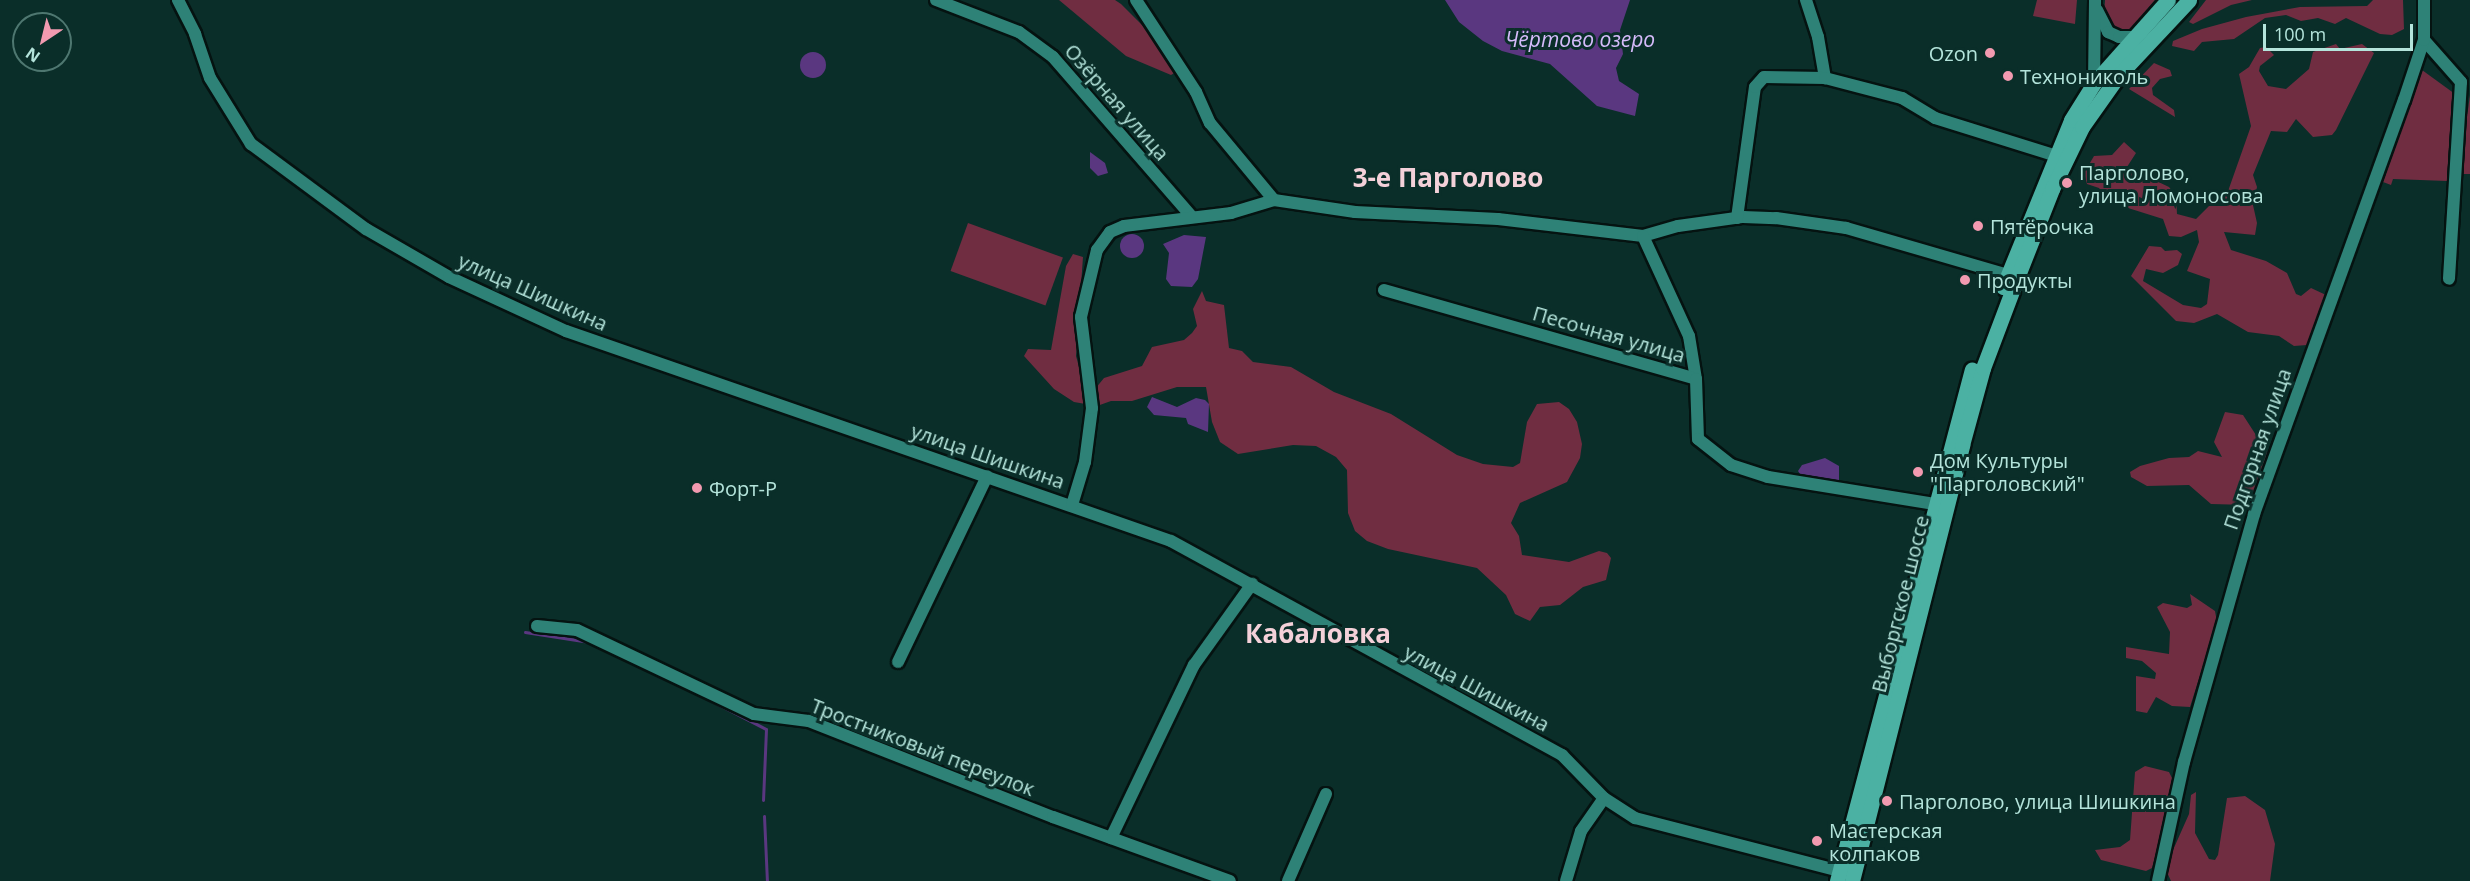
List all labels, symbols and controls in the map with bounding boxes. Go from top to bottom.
north arrow [12,12,72,72]
scale bar [2266,12,2416,50]
text: 100 m [2274,22,2326,46]
water label: Чёртово озеро [1505,26,1655,52]
street label: Озёрная улица [1060,39,1174,165]
place label: Ozon [1929,41,1978,65]
text: N [21,42,44,68]
marker: Ozon [1983,46,1997,60]
place label: Технониколь [2020,64,2148,88]
marker: Технониколь [2001,69,2015,83]
place label: Парголово, улица Ломоносова [2079,160,2264,207]
district label: 3-е Парголово [1353,162,1543,194]
marker: Парголово, улица Ломоносова [2060,176,2074,190]
place label: Пятёрочка [1990,214,2094,238]
marker: Пятёрочка [1971,219,1985,233]
street label: улица Шишкина [455,248,611,336]
place label: Продукты [1977,268,2072,292]
marker: Продукты [1958,273,1972,287]
street label: Песочная улица [1530,301,1688,367]
street label: Подгорная улица [2218,365,2296,533]
street label: улица Шишкина [908,418,1068,494]
place label: Дом Культуры "Парголовский" [1930,448,2085,495]
marker: Дом Культуры "Парголовский" [1911,465,1925,479]
place label: Форт-Р [709,476,777,500]
marker: Форт-Р [690,481,704,495]
street label: Выборгское шоссе [1866,513,1934,695]
district label: Кабаловка [1245,618,1391,650]
street label: улица Шишкина [1400,640,1554,736]
street label: Тростниковый переулок [808,693,1038,801]
place label: Парголово, улица Шишкина [1899,789,2176,813]
marker: Парголово, улица Шишкина [1880,794,1894,808]
place label: Мастерская колпаков [1829,818,1943,865]
marker: Мастерская колпаков [1810,834,1824,848]

